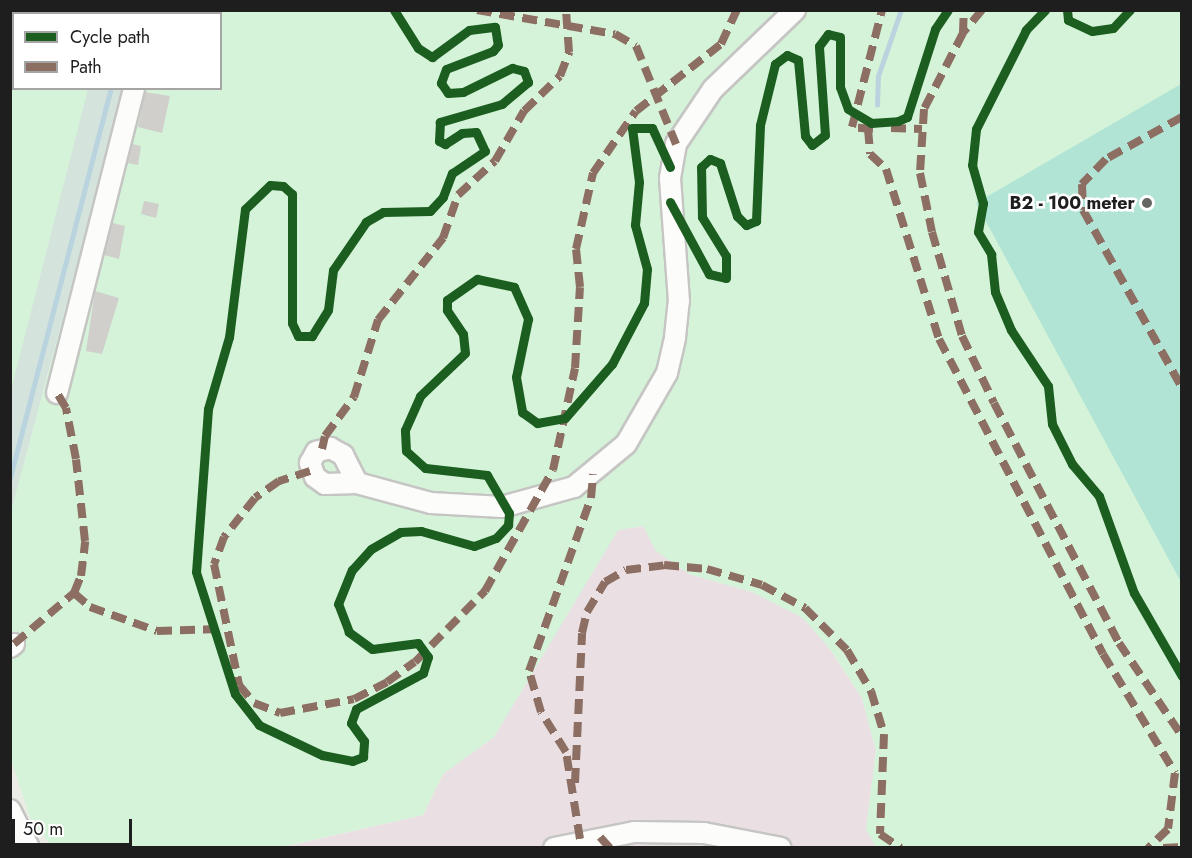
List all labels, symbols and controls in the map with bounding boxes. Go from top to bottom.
legend [12,12,222,90]
text: Cycle path [70,24,150,50]
text: Path [70,54,102,80]
place label: B2 - 100 meter [1010,192,1135,214]
marker: B2 - 100 meter [1140,196,1154,210]
scale bar [15,807,135,845]
text: 50 m [23,816,63,842]

